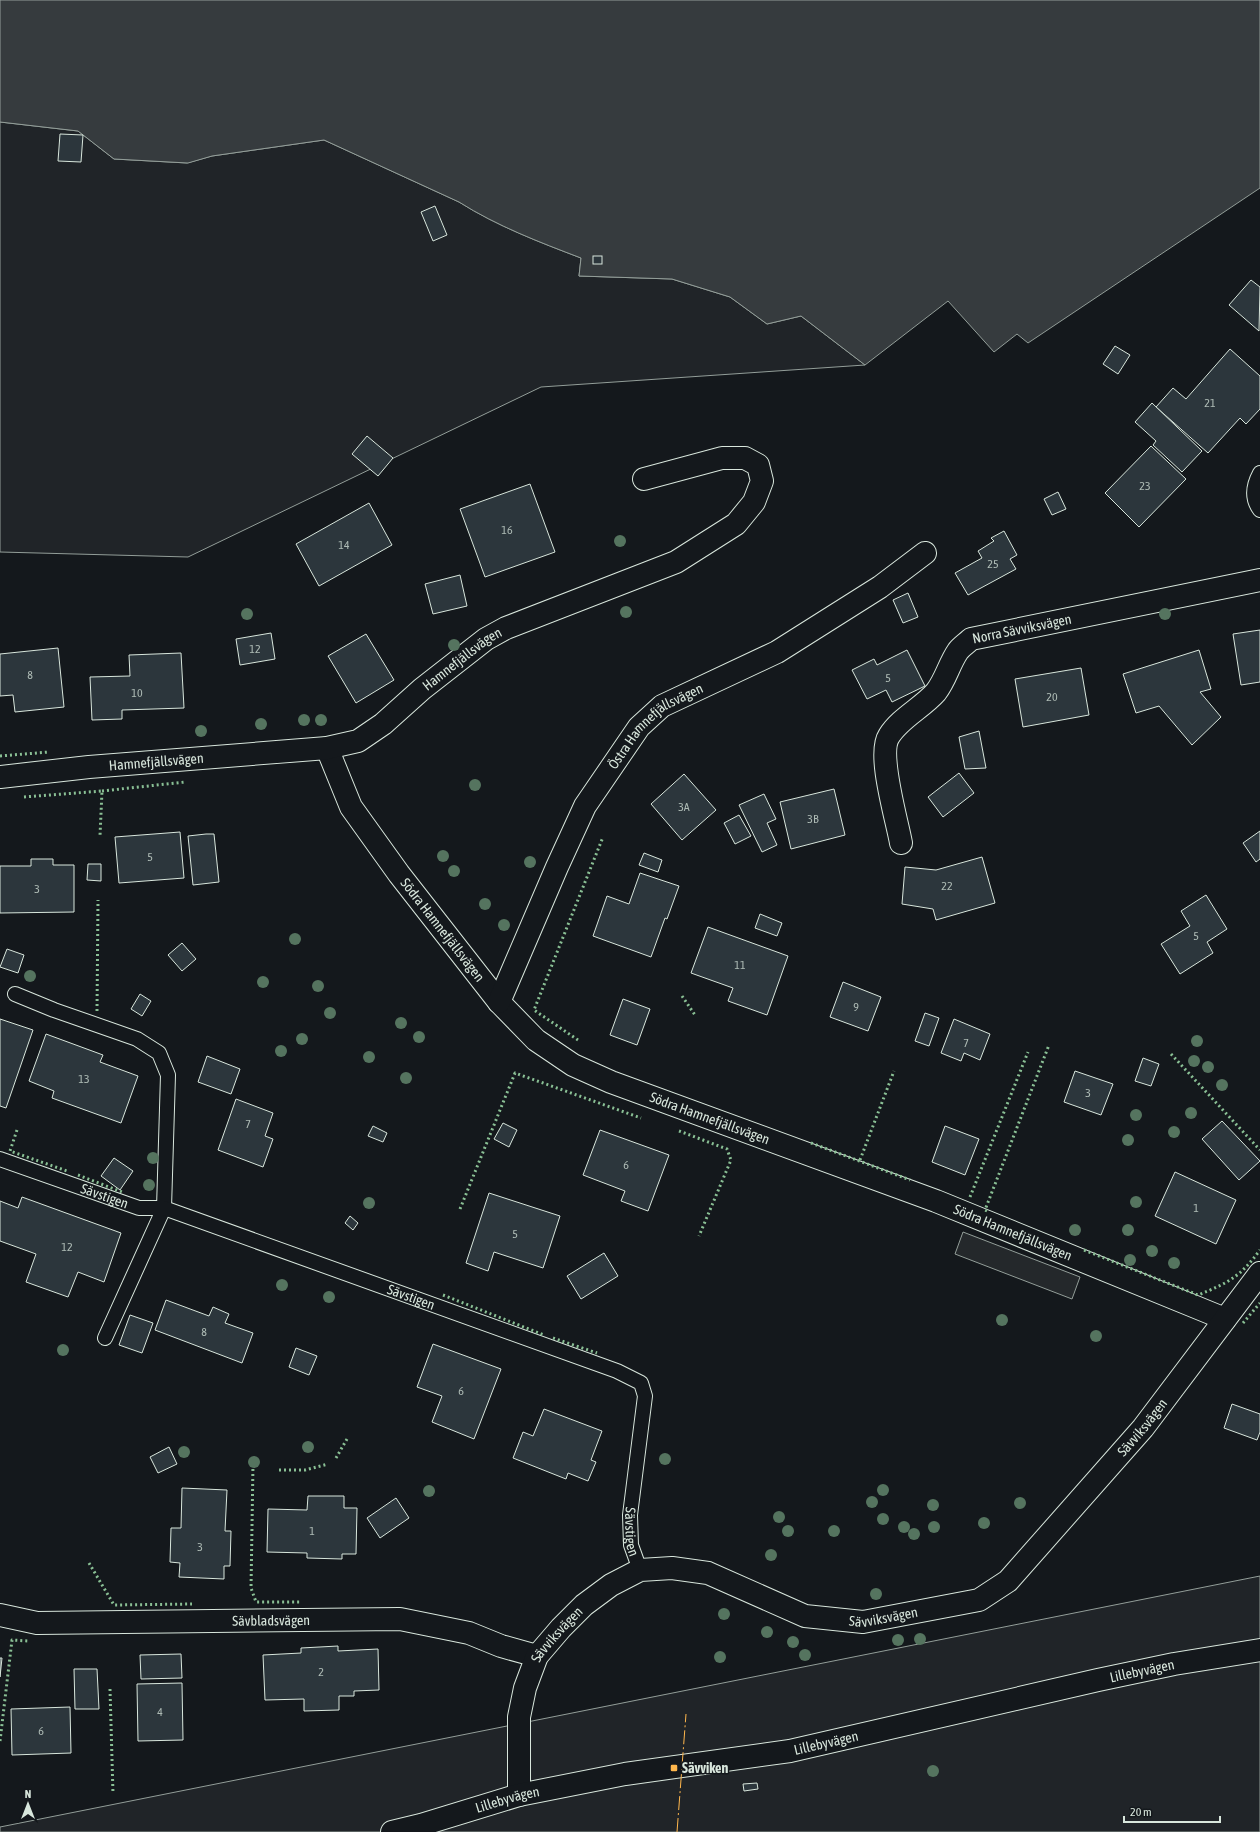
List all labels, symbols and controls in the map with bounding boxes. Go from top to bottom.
house number: 21 [1204,396,1216,410]
house number: 23 [1139,479,1151,493]
house number: 16 [501,523,513,537]
house number: 14 [338,538,350,552]
house number: 25 [987,557,999,571]
street label: Norra Sävviksvägen [971,611,1073,647]
street label: Hamnefjällsvägen [419,624,504,694]
house number: 12 [249,642,261,656]
house number: 8 [27,668,33,682]
house number: 5 [885,671,891,685]
street label: Östra Hamnefjällsvägen [605,680,706,772]
house number: 10 [131,686,143,700]
house number: 20 [1046,690,1058,704]
street label: Hamnefjällsvägen [108,750,204,773]
house number: 3A [678,800,690,814]
house number: 3B [807,812,819,826]
house number: 5 [147,850,153,864]
street label: Södra Hamnefjällsvägen [397,875,488,985]
house number: 22 [941,879,953,893]
house number: 3 [34,882,40,896]
house number: 5 [1193,929,1199,943]
house number: 11 [734,958,746,972]
house number: 9 [853,1000,859,1014]
house number: 7 [963,1036,969,1050]
house number: 13 [78,1072,90,1086]
house number: 3 [1085,1086,1091,1100]
street label: Södra Hamnefjällsvägen [648,1089,772,1147]
house number: 7 [245,1117,251,1131]
house number: 6 [623,1158,629,1172]
street label: Sävstigen [79,1180,131,1212]
street label: Södra Hamnefjällsvägen [951,1201,1074,1264]
house number: 1 [1193,1201,1199,1215]
house number: 5 [512,1227,518,1241]
house number: 12 [61,1240,73,1254]
street label: Sävstigen [385,1281,437,1313]
house number: 8 [201,1325,207,1339]
house number: 6 [458,1384,464,1398]
street label: Sävviksvägen [1114,1396,1170,1459]
street label: Sävstigen [622,1506,642,1558]
house number: 1 [309,1524,315,1538]
house number: 3 [197,1540,203,1554]
street label: Sävviksvägen [528,1603,586,1664]
street label: Sävviksvägen [848,1604,919,1630]
street label: Sävbladsvägen [232,1612,310,1629]
street label: Lillebyvägen [1108,1656,1176,1685]
house number: 2 [318,1665,324,1679]
house number: 4 [157,1705,163,1719]
house number: 6 [38,1724,44,1738]
street label: Lillebyvägen [792,1728,860,1758]
place label: Sävviken [682,1760,728,1776]
marker: Sävviken [669,1763,679,1773]
street label: Lillebyvägen [473,1783,541,1816]
north arrow [8,1784,48,1824]
text: N [25,1788,31,1800]
scale bar [1124,1798,1220,1824]
text: 20 m [1130,1805,1152,1819]

